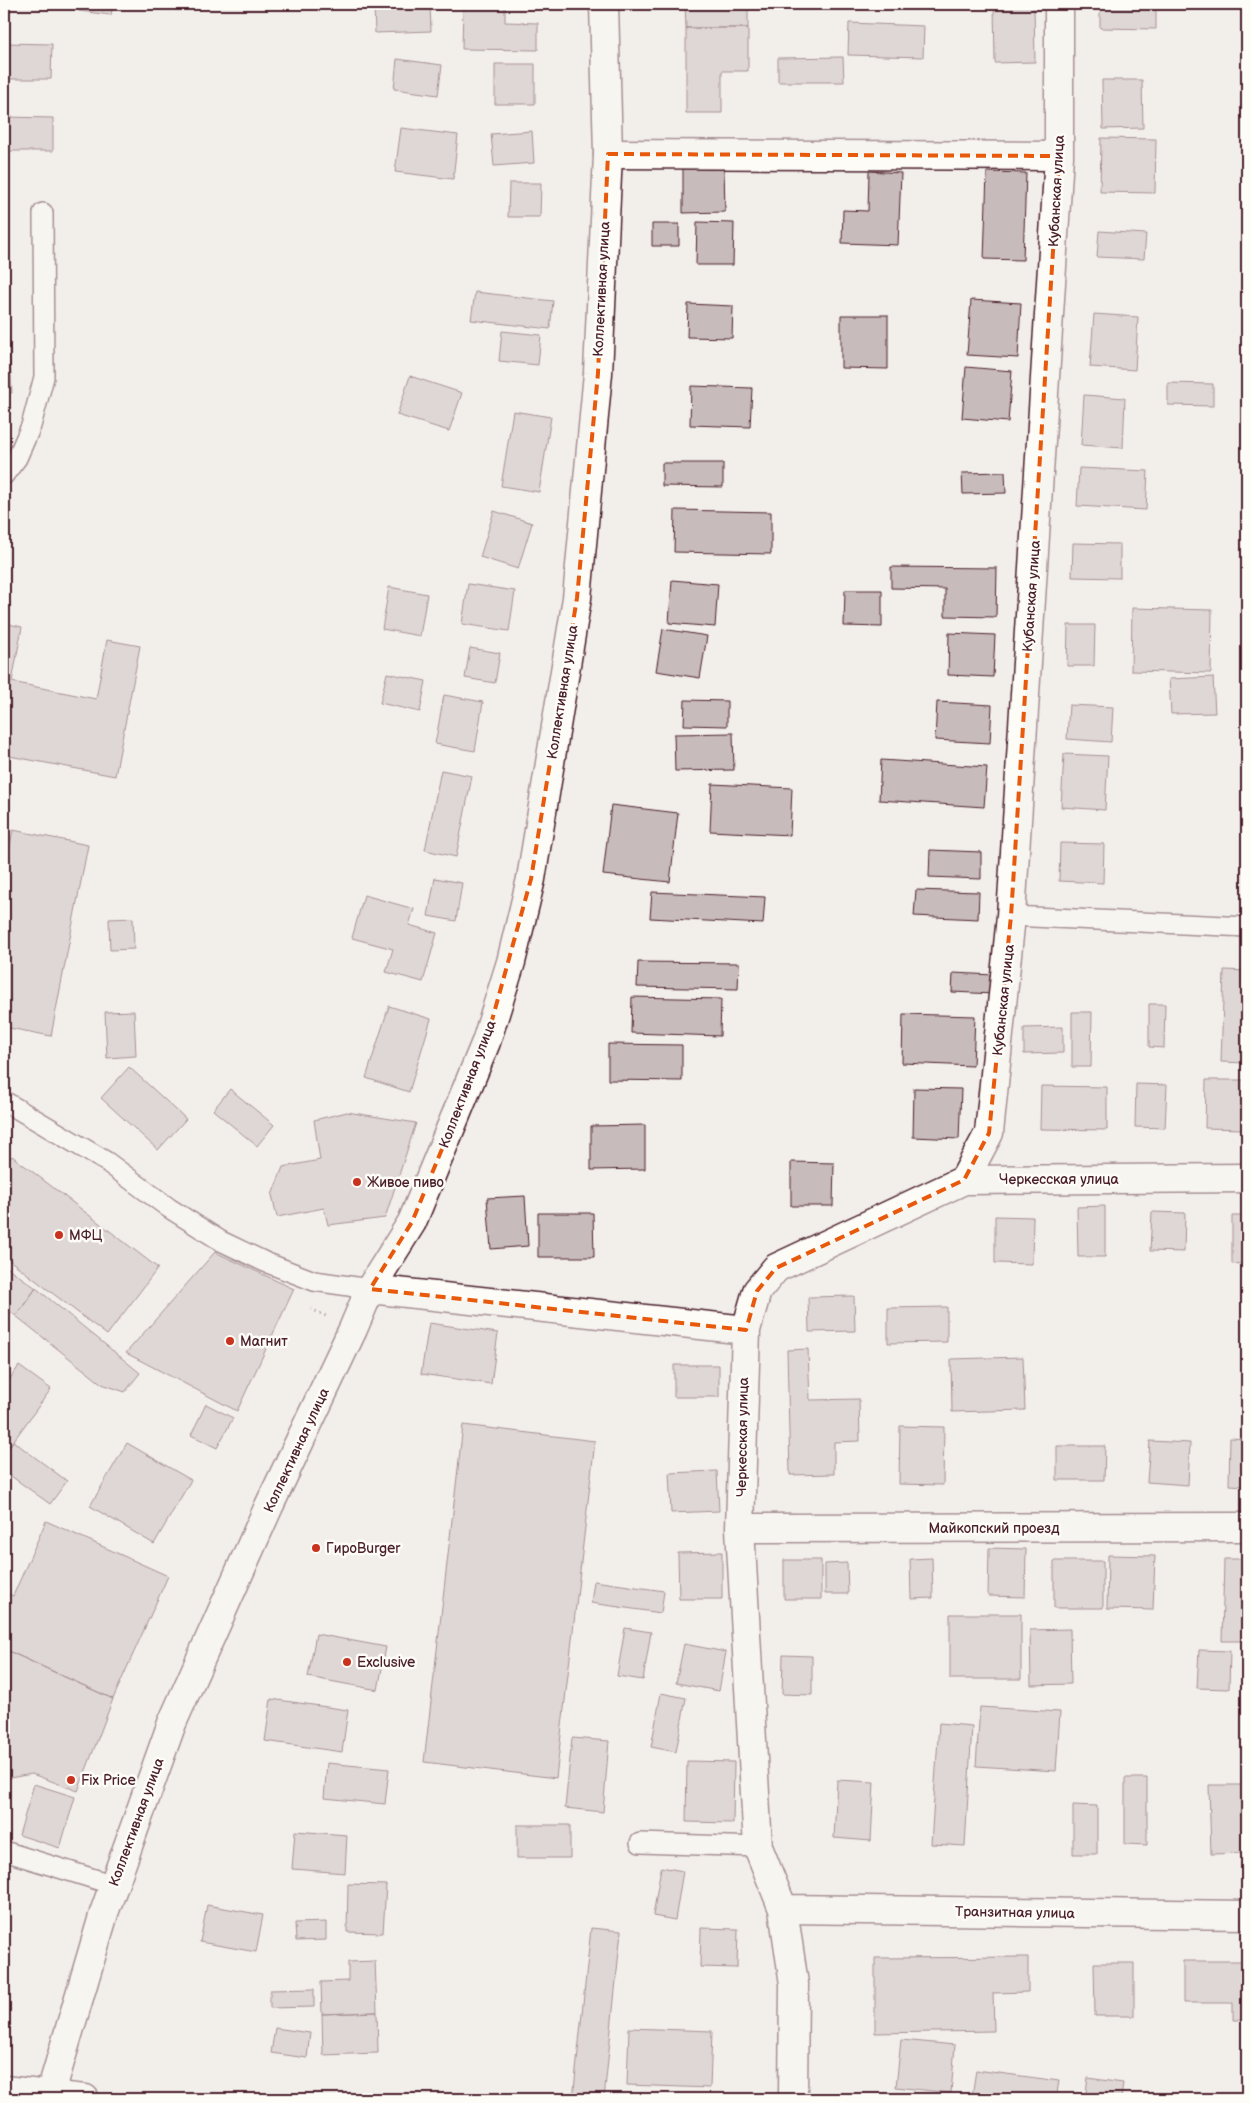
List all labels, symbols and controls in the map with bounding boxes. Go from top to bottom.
street label: Кубанская улица [1045,134,1068,247]
street label: Коллективная улица [589,220,614,357]
street label: Кубанская улица [1019,539,1044,652]
street label: Коллективная улица [544,623,582,760]
street label: Кубанская улица [989,943,1018,1057]
street label: Коллективная улица [435,1017,500,1150]
street label: Черкесская улица [999,1171,1120,1188]
place label: Живое пиво [367,1174,444,1191]
marker: Живое пиво [351,1176,363,1188]
place label: МФЦ [69,1227,103,1244]
marker: МФЦ [53,1229,65,1241]
place label: Магнит [240,1333,288,1350]
marker: Магнит [224,1335,236,1347]
street label: Черкесская улица [733,1376,752,1497]
street label: Коллективная улица [260,1385,333,1515]
street label: Майкопский проезд [929,1520,1060,1537]
place label: ГироBurger [326,1540,401,1557]
marker: ГироBurger [310,1542,322,1554]
place label: Exclusive [357,1654,415,1671]
marker: Exclusive [341,1656,353,1668]
street label: Коллективная улица [105,1755,168,1889]
place label: Fix Price [81,1772,136,1789]
marker: Fix Price [65,1774,77,1786]
street label: Транзитная улица [955,1903,1076,1922]

